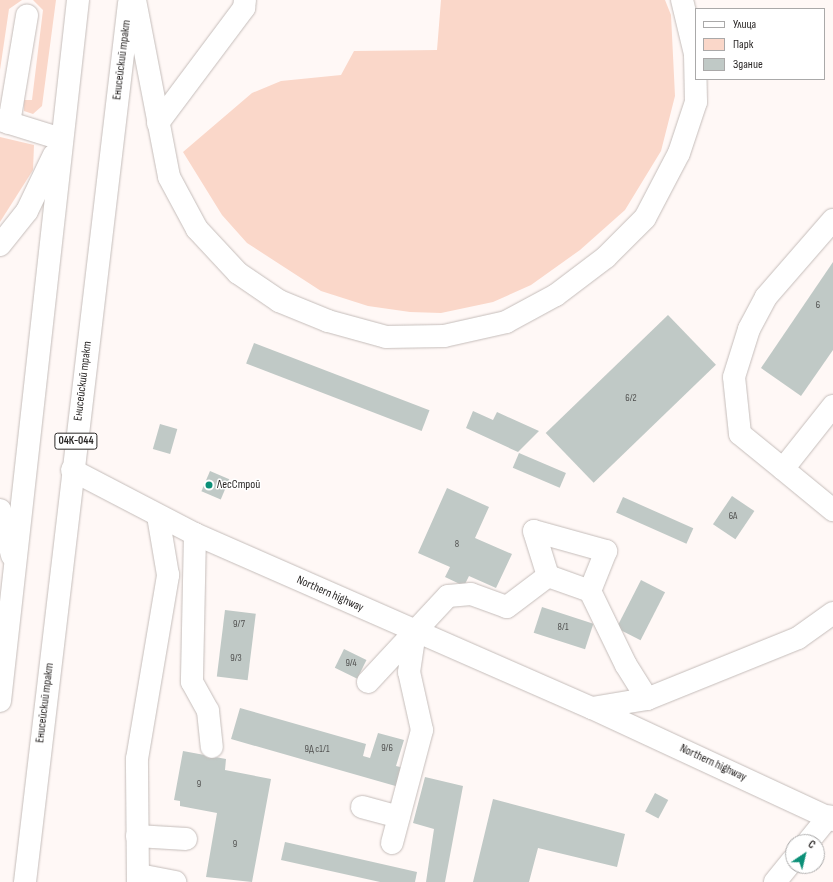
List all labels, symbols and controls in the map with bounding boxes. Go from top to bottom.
legend [695,8,825,80]
text: Улица [733,17,756,32]
street label: Енисейский тракт [110,19,134,101]
text: Парк [733,37,753,52]
text: Здание [733,57,763,72]
house number: 6 [816,300,820,312]
street label: Енисейский тракт [71,340,95,422]
house number: 6/2 [625,393,637,405]
road number: 04К-044 [54,432,98,450]
place label: ЛесСтрой [217,478,260,492]
marker: ЛесСтрой [204,480,214,490]
house number: 6А [729,511,737,523]
house number: 8 [455,539,459,551]
street label: Northern highway [294,573,366,615]
house number: 9/7 [233,619,245,631]
house number: 8/1 [558,622,568,634]
house number: 9/3 [230,653,242,665]
house number: 9/4 [345,658,357,670]
street label: Енисейский тракт [33,662,57,744]
street label: Northern highway [677,741,749,785]
house number: 9/6 [381,743,393,755]
house number: 9Д с1/1 [305,744,329,756]
house number: 9 [197,779,201,791]
north arrow [785,834,825,874]
text: С [806,838,818,852]
house number: 9 [233,839,237,851]

